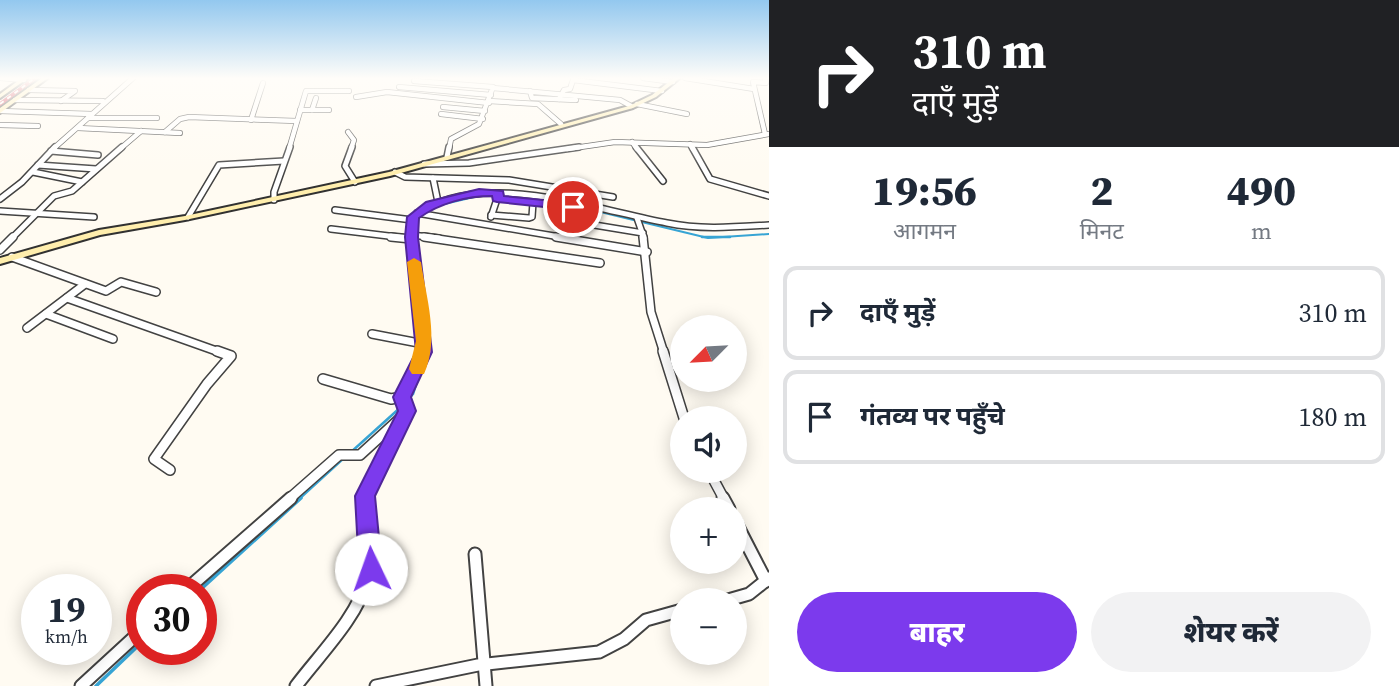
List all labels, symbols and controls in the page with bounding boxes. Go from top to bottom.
text: 310 m [912,17,1047,84]
icon: right [797,28,888,119]
text: दाएँ मुड़ें [912,81,999,125]
text: 19:56 [872,161,977,219]
text: 2 [1090,161,1113,219]
text: 490 [1227,161,1296,219]
pin [543,177,603,237]
icon: arrive [554,188,592,226]
text: आगमन [893,215,956,247]
text: मिनट [1080,215,1124,247]
text: m [1251,215,1272,247]
icon: right [801,294,839,332]
text: दाएँ मुड़ें [860,294,935,330]
text: 310 m [1299,295,1367,331]
north arrow [670,315,747,392]
map controls [670,315,747,665]
icon: arrive [801,398,839,436]
text: गंतव्य पर पहुँचे [860,398,1005,434]
text: 180 m [1299,399,1367,435]
button: sound [670,406,747,483]
button: + [670,497,747,574]
position arrow [334,532,408,606]
speed limit sign: 30 [126,574,217,665]
text: 19 [48,586,85,634]
button: − [670,588,747,665]
button: बाहर [797,592,1077,672]
button: शेयर करें [1091,592,1371,672]
text: km/h [45,624,88,649]

